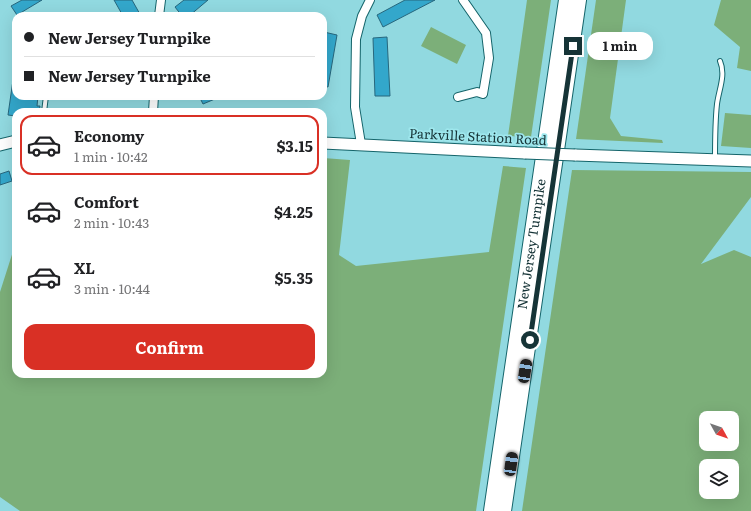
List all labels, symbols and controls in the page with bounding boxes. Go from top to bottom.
text: New Jersey Turnpike [48,26,211,49]
callout: 1 min [587,32,653,60]
text: 1 min [603,36,637,55]
route end [564,37,582,55]
text: New Jersey Turnpike [48,64,211,87]
street label: Parkville Station Road [409,123,547,149]
text: Economy [74,124,144,147]
icon: car [26,127,62,163]
text: $3.15 [276,134,313,157]
text: 1 min · 10:42 [74,147,148,166]
street label: New Jersey Turnpike [511,177,549,310]
text: Comfort [74,190,139,213]
icon: car [26,193,62,229]
text: $4.25 [274,200,313,223]
text: 2 min · 10:43 [74,213,149,232]
text: XL [74,256,95,279]
icon: car [26,259,62,295]
text: $5.35 [275,266,313,289]
text: 3 min · 10:44 [74,279,150,298]
button: Confirm [24,324,315,370]
route start [521,331,539,349]
car [517,358,533,384]
north arrow [699,411,739,451]
map controls [699,411,739,499]
car [503,451,519,477]
button: layers [699,459,739,499]

